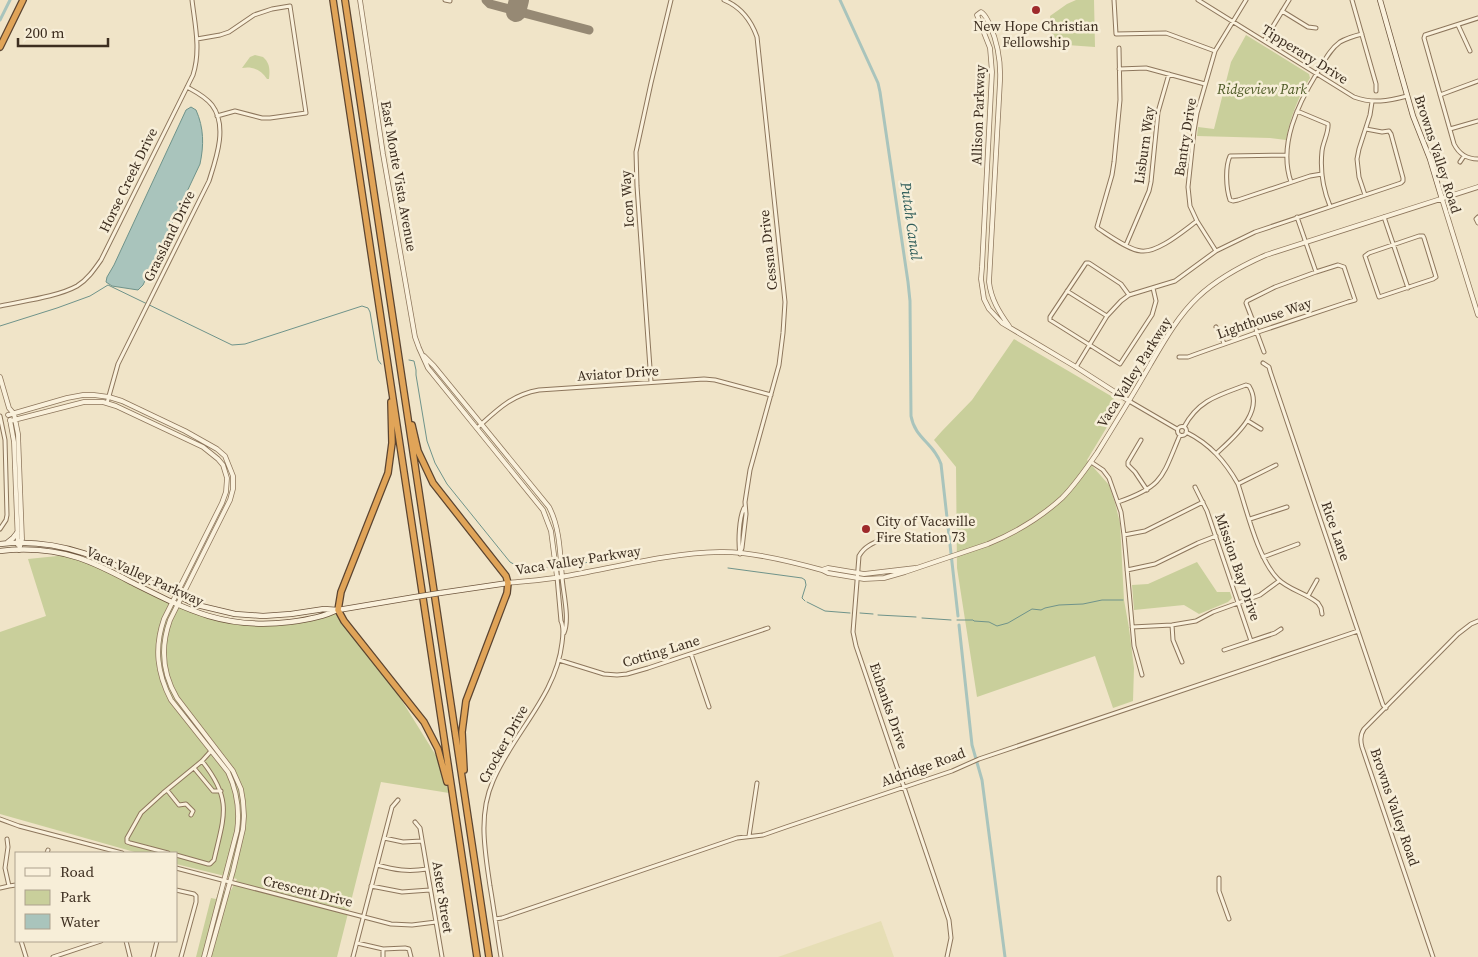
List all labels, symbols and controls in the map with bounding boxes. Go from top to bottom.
marker: New Hope Christian Fellowship [1030,4,1042,16]
scale bar [18,15,108,47]
place label: New Hope Christian Fellowship [973,16,1099,52]
street label: Tipperary Drive [1258,19,1352,89]
text: 200 m [25,22,65,43]
street label: Allison Parkway [966,64,990,166]
park label: Ridgeview Park [1216,79,1307,99]
street label: Browns Valley Road [1409,92,1467,216]
street label: Bantry Drive [1169,96,1201,178]
street label: East Monte Vista Avenue [376,99,422,253]
street label: Lisburn Way [1129,104,1159,185]
street label: Horse Creek Drive [94,124,162,236]
street label: Icon Way [615,169,639,228]
water label: Putah Canal [895,180,927,262]
street label: Grassland Drive [138,187,200,285]
street label: Cessna Drive [754,209,782,291]
street label: Lighthouse Way [1214,292,1315,344]
street label: Vaca Valley Parkway [1092,312,1177,431]
street label: Aviator Drive [576,360,660,386]
street label: Rice Lane [1317,499,1355,563]
place label: City of Vacaville Fire Station 73 [876,511,975,547]
street label: Mission Bay Drive [1210,511,1266,623]
marker: City of Vacaville Fire Station 73 [860,523,872,535]
street label: Vaca Valley Parkway [514,540,643,580]
street label: Vaca Valley Parkway [83,541,208,611]
street label: Cotting Lane [620,630,702,672]
street label: Eubanks Drive [865,660,913,752]
street label: Crocker Drive [473,701,533,787]
street label: Aldridge Road [878,742,968,792]
street label: Browns Valley Road [1365,745,1425,869]
legend [15,852,178,942]
street label: Aster Street [427,860,459,935]
text: Road [60,861,94,882]
street label: Crescent Drive [261,870,355,912]
text: Park [60,886,92,907]
text: Water [60,911,101,932]

